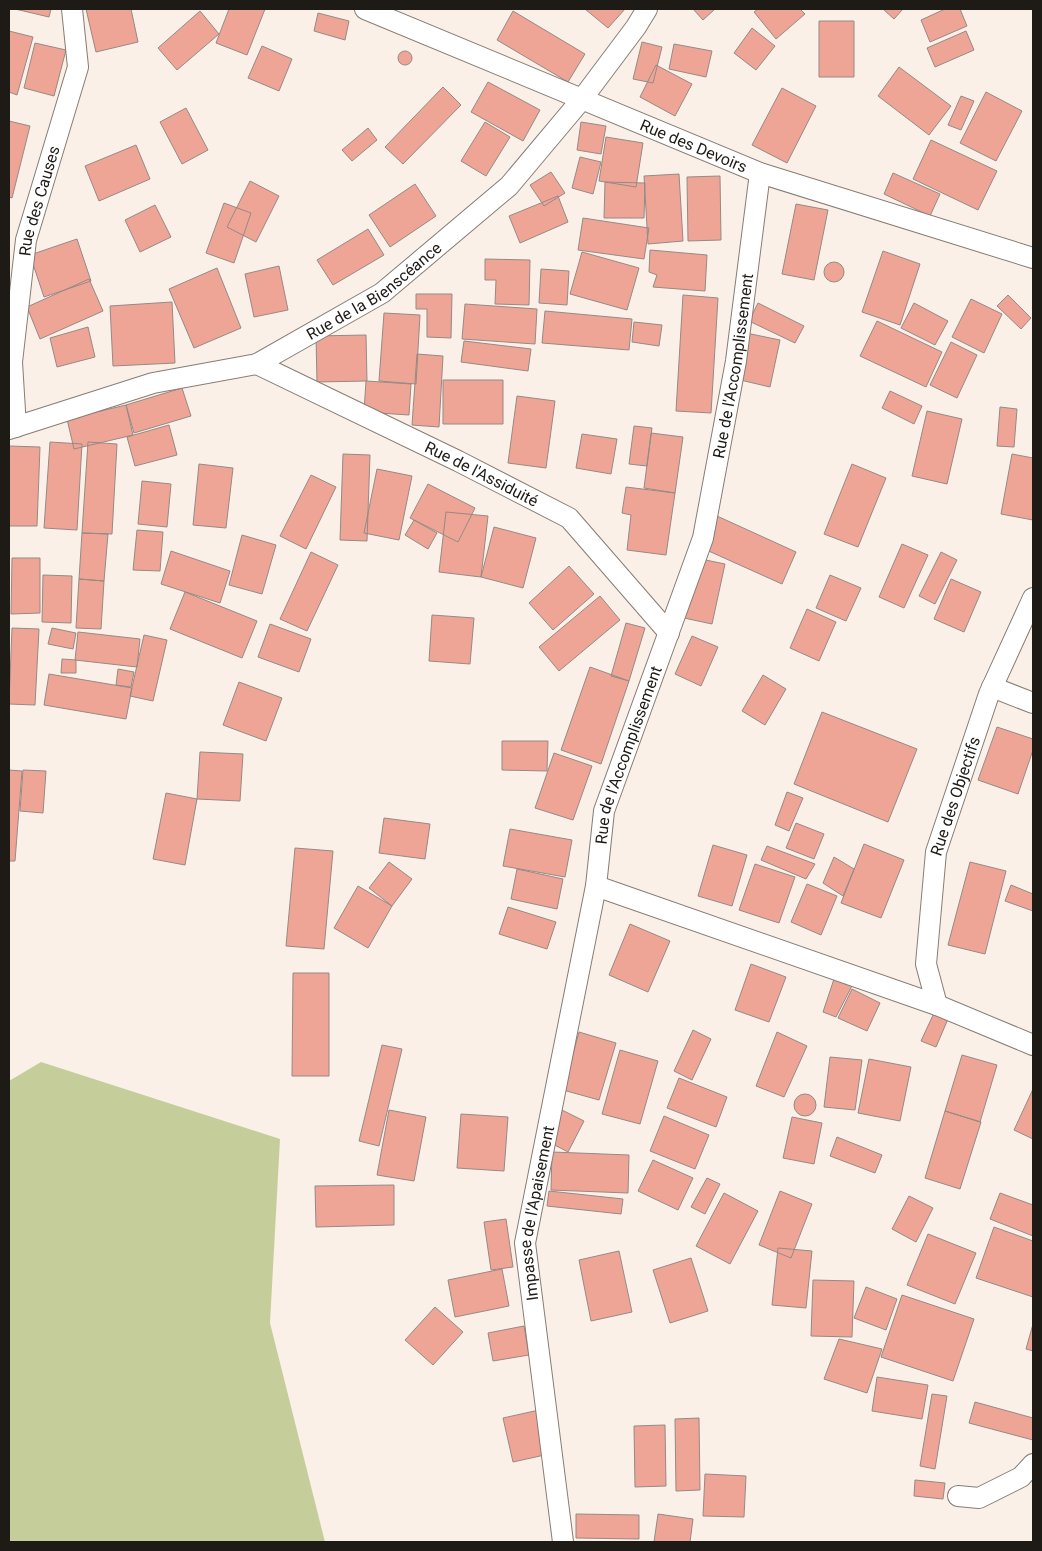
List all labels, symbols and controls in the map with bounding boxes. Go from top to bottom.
street label: Rue des Devoirs [637,115,750,176]
street label: Rue des Causes [15,143,63,257]
street label: Rue de la Bienscéance [303,238,445,344]
street label: Rue de l'Accomplissement [709,272,757,460]
street label: Rue de l'Assiduité [422,437,542,510]
street label: Rue de l'Accomplissement [591,663,665,845]
street label: Rue des Objectifs [926,734,984,858]
street label: Impasse de l'Apaisement [515,1124,558,1302]

